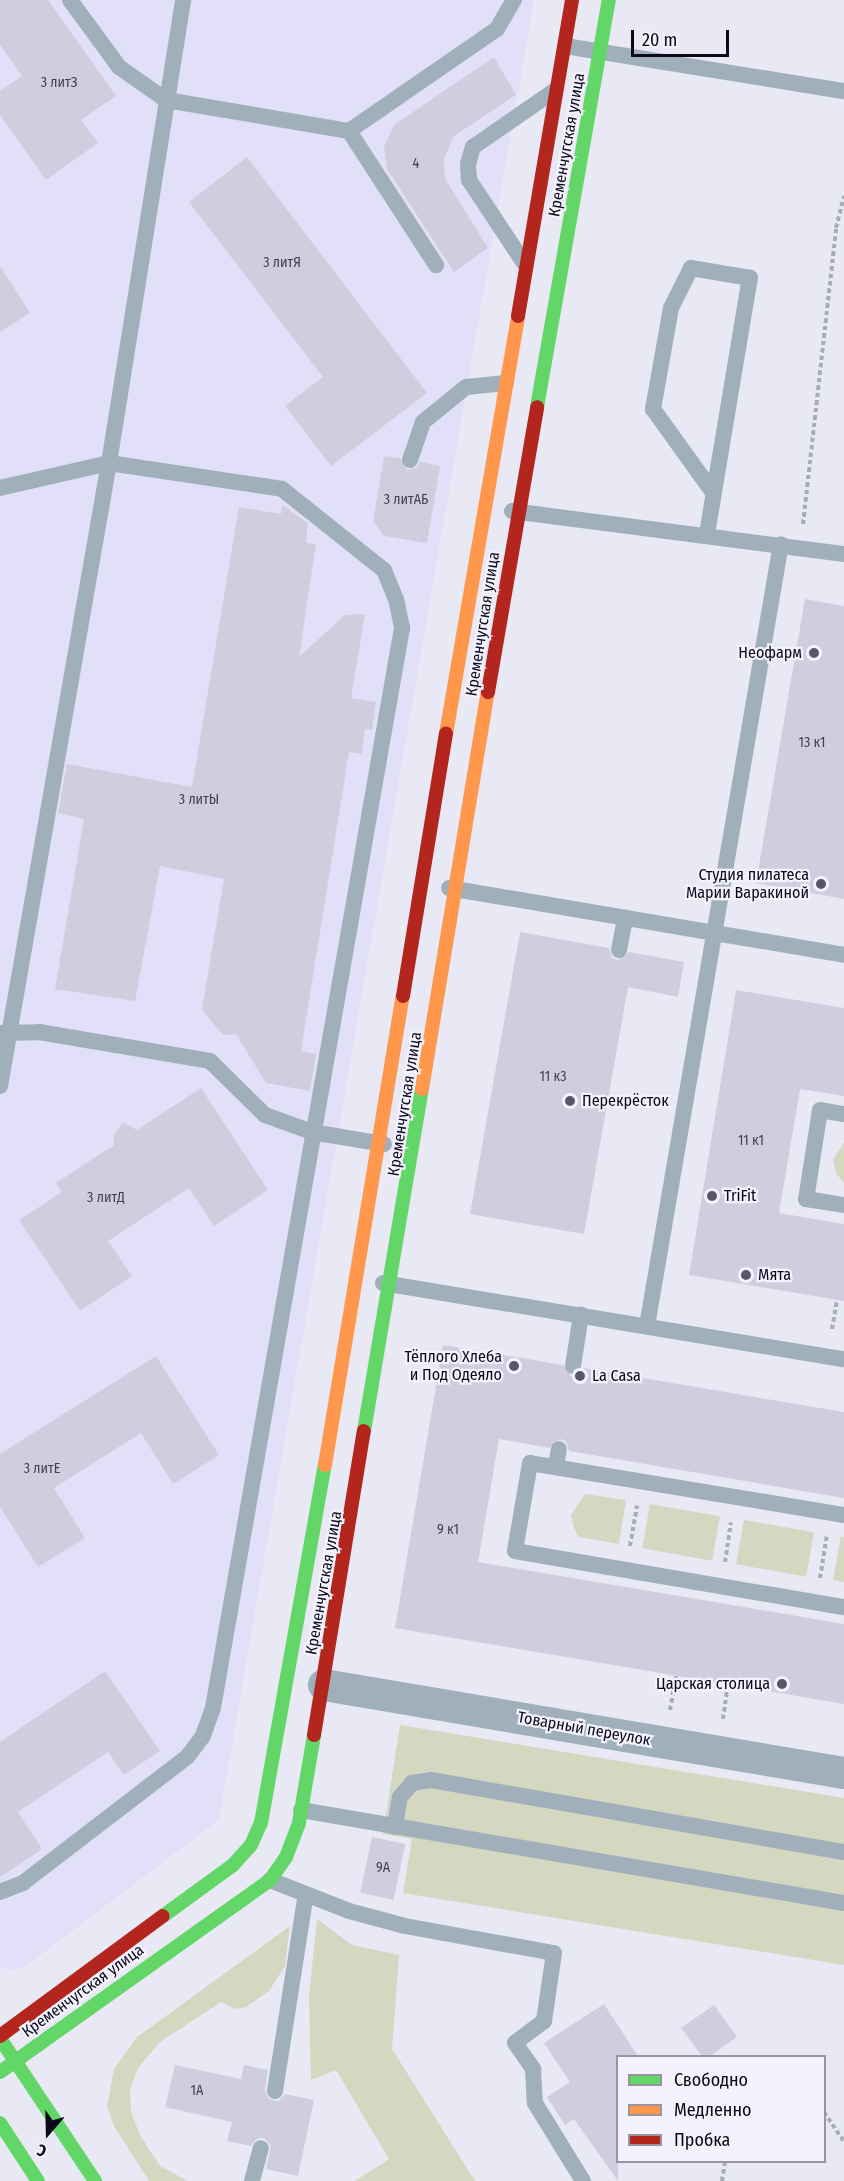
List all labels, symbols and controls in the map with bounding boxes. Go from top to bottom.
scale bar [634,18,732,56]
text: 20 m [642,29,677,51]
street label: Кременчугская улица [545,72,589,218]
house number: 3 литЗ [41,75,77,91]
house number: 4 [413,156,419,172]
house number: 3 литЯ [263,255,301,271]
house number: 3 литАБ [384,492,428,508]
street label: Кременчугская улица [462,551,504,697]
place label: Неофарм [738,643,802,663]
marker: Неофарм [807,646,821,660]
house number: 13 к1 [799,735,825,751]
house number: 3 литЫ [179,792,219,808]
place label: Студия пилатеса Марии Варакиной [686,865,809,903]
marker: Студия пилатеса Марии Варакиной [814,877,828,891]
street label: Кременчугская улица [384,1031,426,1177]
house number: 11 к3 [540,1069,566,1085]
place label: Перекрёсток [582,1091,669,1111]
marker: Перекрёсток [563,1094,577,1108]
house number: 11 к1 [738,1133,764,1149]
place label: TriFit [724,1186,756,1206]
marker: TriFit [705,1189,719,1203]
house number: 3 литД [87,1190,125,1206]
place label: Мята [758,1265,791,1285]
marker: Мята [739,1268,753,1282]
place label: Тёплого Хлеба и Под Одеяло [405,1347,502,1385]
marker: Тёплого Хлеба и Под Одеяло [507,1359,521,1373]
place label: La Casa [592,1366,641,1386]
marker: La Casa [573,1369,587,1383]
house number: 3 литЕ [24,1461,60,1477]
street label: Кременчугская улица [302,1510,346,1656]
house number: 9 к1 [437,1522,459,1538]
place label: Царская столица [656,1674,770,1694]
marker: Царская столица [775,1677,789,1691]
street label: Товарный переулок [516,1708,652,1750]
house number: 9А [376,1860,390,1876]
street label: Кременчугская улица [18,1940,148,2042]
legend [616,2055,826,2163]
text: Свободно [674,2069,748,2091]
house number: 1А [191,2083,203,2099]
text: Медленно [674,2099,752,2121]
north arrow [18,2103,78,2163]
text: Пробка [674,2129,730,2151]
text: С [34,2140,49,2161]

